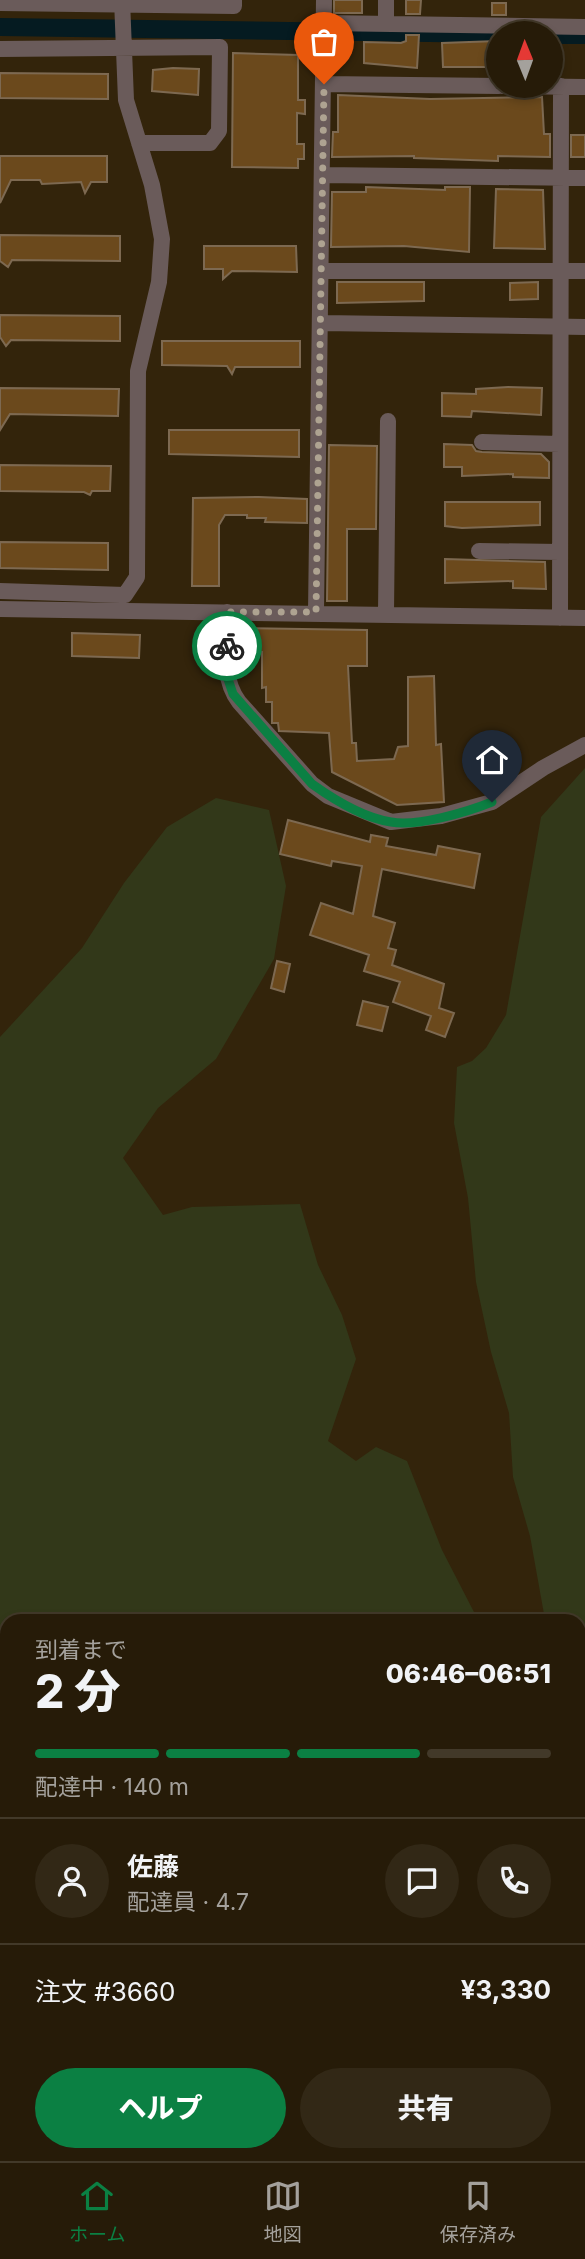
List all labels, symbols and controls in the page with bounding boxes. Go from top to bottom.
pin [294,12.0,354,84]
north arrow [486,21,564,98]
map controls [486,21,563,98]
icon: bag [305,23,343,61]
courier [192,611,262,681]
icon: bike [208,627,246,665]
pin [462,730,522,802]
icon: home [473,741,511,779]
text: 到着まで [35,1636,127,1664]
text: 06:46–06:51 [386,1658,551,1689]
text: 2 分 [35,1663,120,1719]
text: 配達中 · 140 m [35,1773,189,1801]
button: person [35,1844,109,1918]
button: chat [385,1844,459,1918]
button: phone [477,1844,551,1918]
text: 佐藤 [127,1851,179,1882]
text: 配達員 · 4.7 [127,1888,249,1916]
text: ¥3,330 [461,1974,551,2005]
text: 注文 #3660 [35,1976,176,2007]
button: ヘルプ [35,2068,286,2148]
button: 共有 [300,2068,551,2148]
tab: ホーム [69,2177,126,2246]
tab: 地図 [264,2177,302,2246]
tab: 保存済み [440,2177,516,2246]

